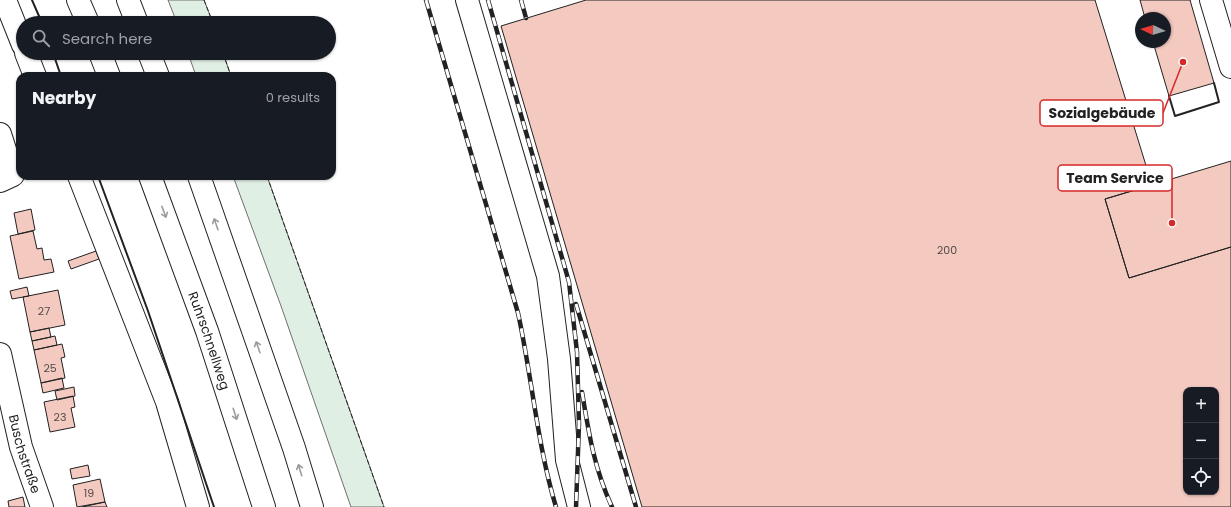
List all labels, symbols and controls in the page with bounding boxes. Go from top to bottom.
north arrow [1135,12,1171,48]
search box [16,16,336,60]
icon: search [30,27,52,49]
text: Search here [62,28,152,49]
text: Nearby [32,86,96,110]
text: 0 results [266,88,320,107]
callout: Sozialgebäude [1040,100,1163,126]
text: Sozialgebäude [1049,103,1156,123]
callout: Team Service [1058,165,1172,191]
text: Team Service [1066,168,1164,188]
one-way arrow [161,206,169,218]
one-way arrow [212,217,219,230]
house number: 200 [937,242,957,258]
street label: Ruhrschnellweg [184,289,235,392]
house number: 27 [38,303,50,319]
one-way arrow [254,341,262,353]
house number: 25 [43,360,57,376]
map controls [1183,387,1219,495]
button: + [1183,387,1219,423]
one-way arrow [232,408,239,421]
house number: 23 [54,409,66,425]
street label: Buschstraße [4,413,46,496]
button: − [1183,423,1219,459]
button: locate [1183,459,1219,495]
one-way arrow [296,463,303,476]
house number: 19 [84,485,94,501]

